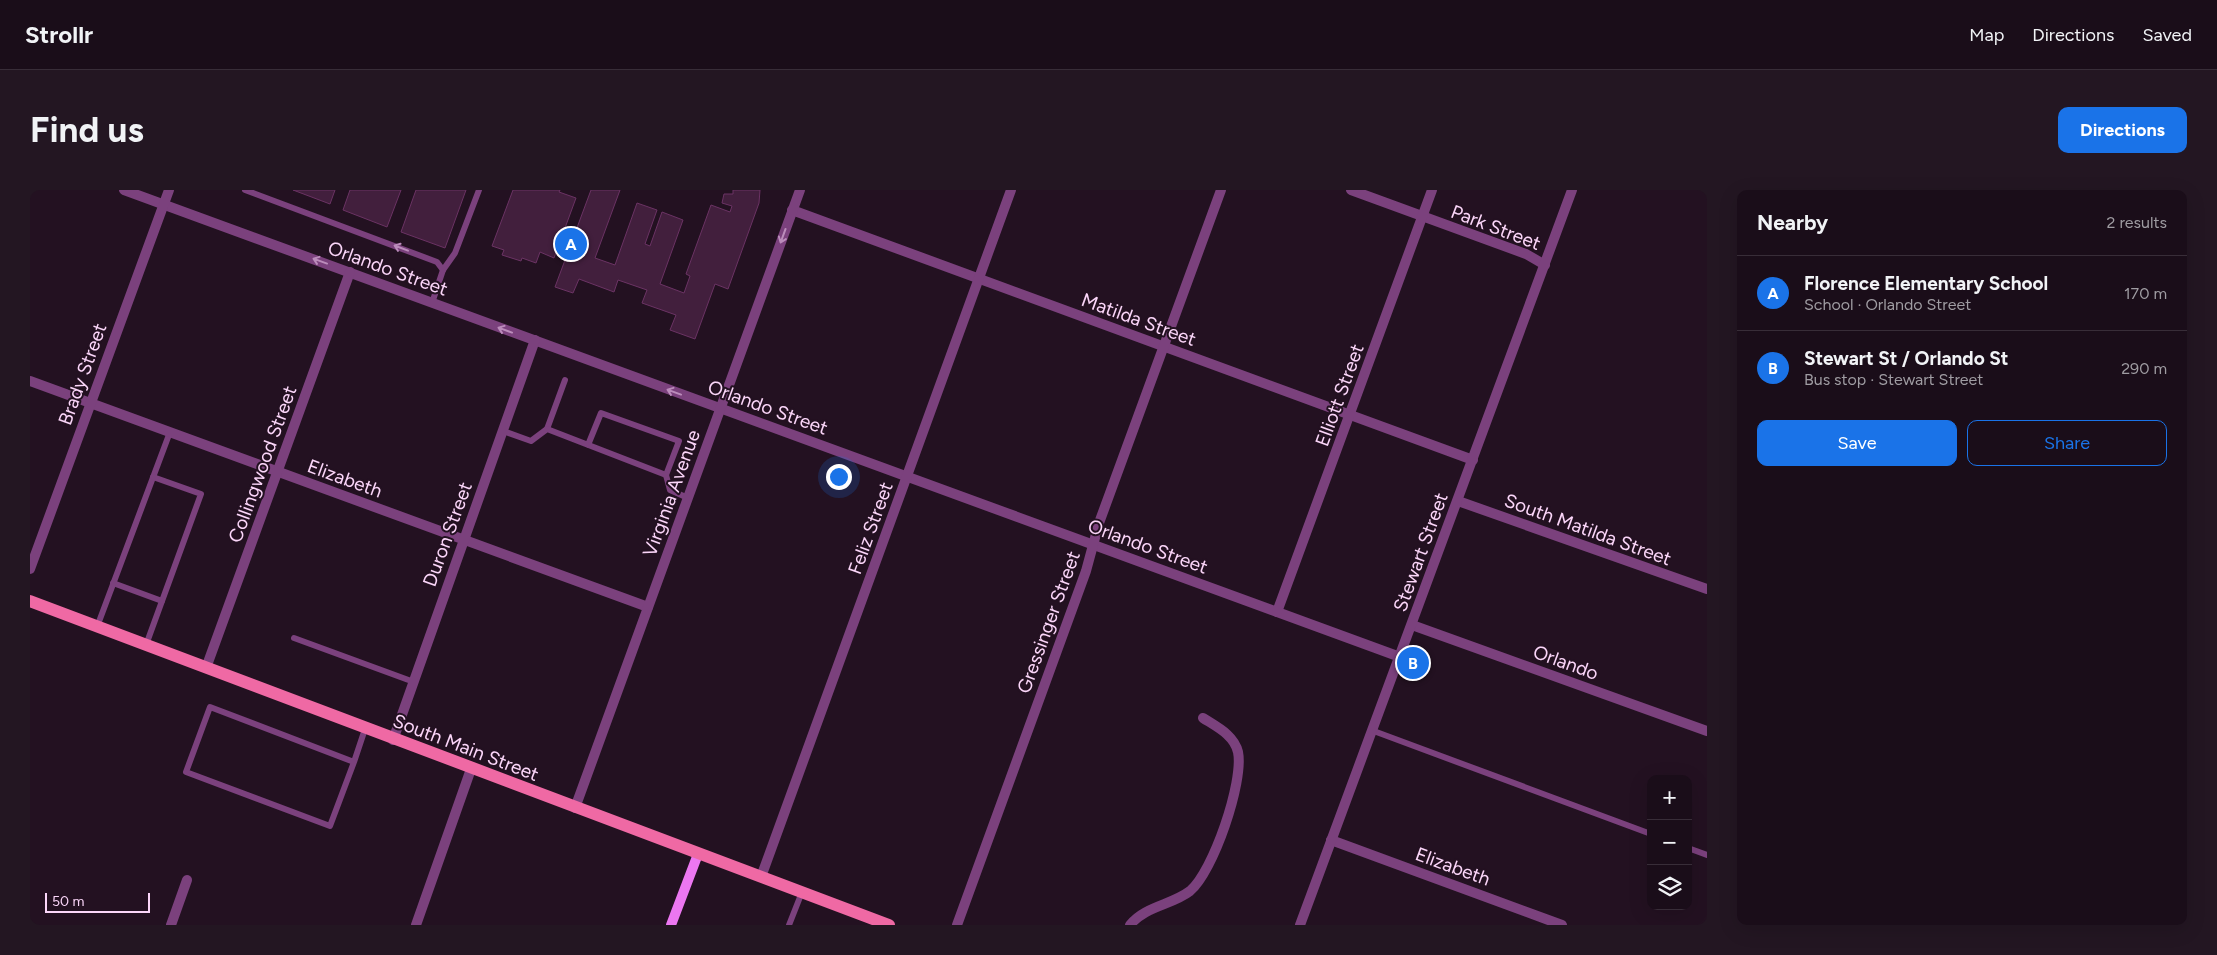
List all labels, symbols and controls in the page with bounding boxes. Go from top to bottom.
text: Strollr [25,20,93,49]
text: Map [1969,24,2004,46]
text: Directions [2032,24,2114,46]
text: Saved [2142,24,2192,46]
button: Directions [2058,107,2187,153]
text: Find us [30,109,144,151]
street label: Park Street [1448,200,1544,255]
text: Nearby [1757,210,1828,235]
text: 2 results [2107,213,2167,232]
pin: A [555,225,587,263]
one-way arrow [778,228,787,243]
street label: Orlando Street [325,236,451,301]
one-way arrow [394,243,409,253]
one-way arrow [312,256,328,266]
text: Florence Elementary School [1804,272,2048,295]
text: A [1767,284,1779,303]
text: 170 m [2124,284,2167,303]
street label: Matilda Street [1078,288,1199,351]
text: School · Orlando Street [1804,295,1971,314]
street label: Brady Street [53,320,112,428]
one-way arrow [498,325,513,334]
street label: Elliott Street [1310,341,1369,450]
text: Stewart St / Orlando St [1804,347,2008,370]
text: B [1768,359,1778,378]
text: 290 m [2121,359,2167,378]
text: Bus stop · Stewart Street [1804,370,1983,389]
street label: Orlando Street [705,375,831,440]
street label: Collingwood Street [223,383,301,546]
one-way arrow [667,387,682,396]
button: Save [1757,420,1957,466]
button: Share [1967,420,2167,466]
street label: Virginia Avenue [638,427,705,560]
street label: Elizabeth [304,454,385,503]
your location [826,464,852,490]
street label: Duron Street [418,479,477,590]
street label: Feliz Street [843,479,898,577]
street label: South Matilda Street [1501,489,1674,570]
street label: Stewart Street [1388,490,1453,615]
street label: Orlando Street [1085,514,1211,579]
street label: Gressinger Street [1012,548,1085,696]
street label: Orlando [1530,640,1602,685]
pin: B [1397,644,1429,682]
street label: South Main Street [390,709,542,786]
map controls [1647,775,1692,910]
button: + [1647,775,1692,820]
button: − [1647,820,1692,865]
street label: Elizabeth [1412,842,1493,891]
button: layers [1647,865,1692,910]
scale bar [45,890,150,913]
text: 50 m [52,893,84,910]

